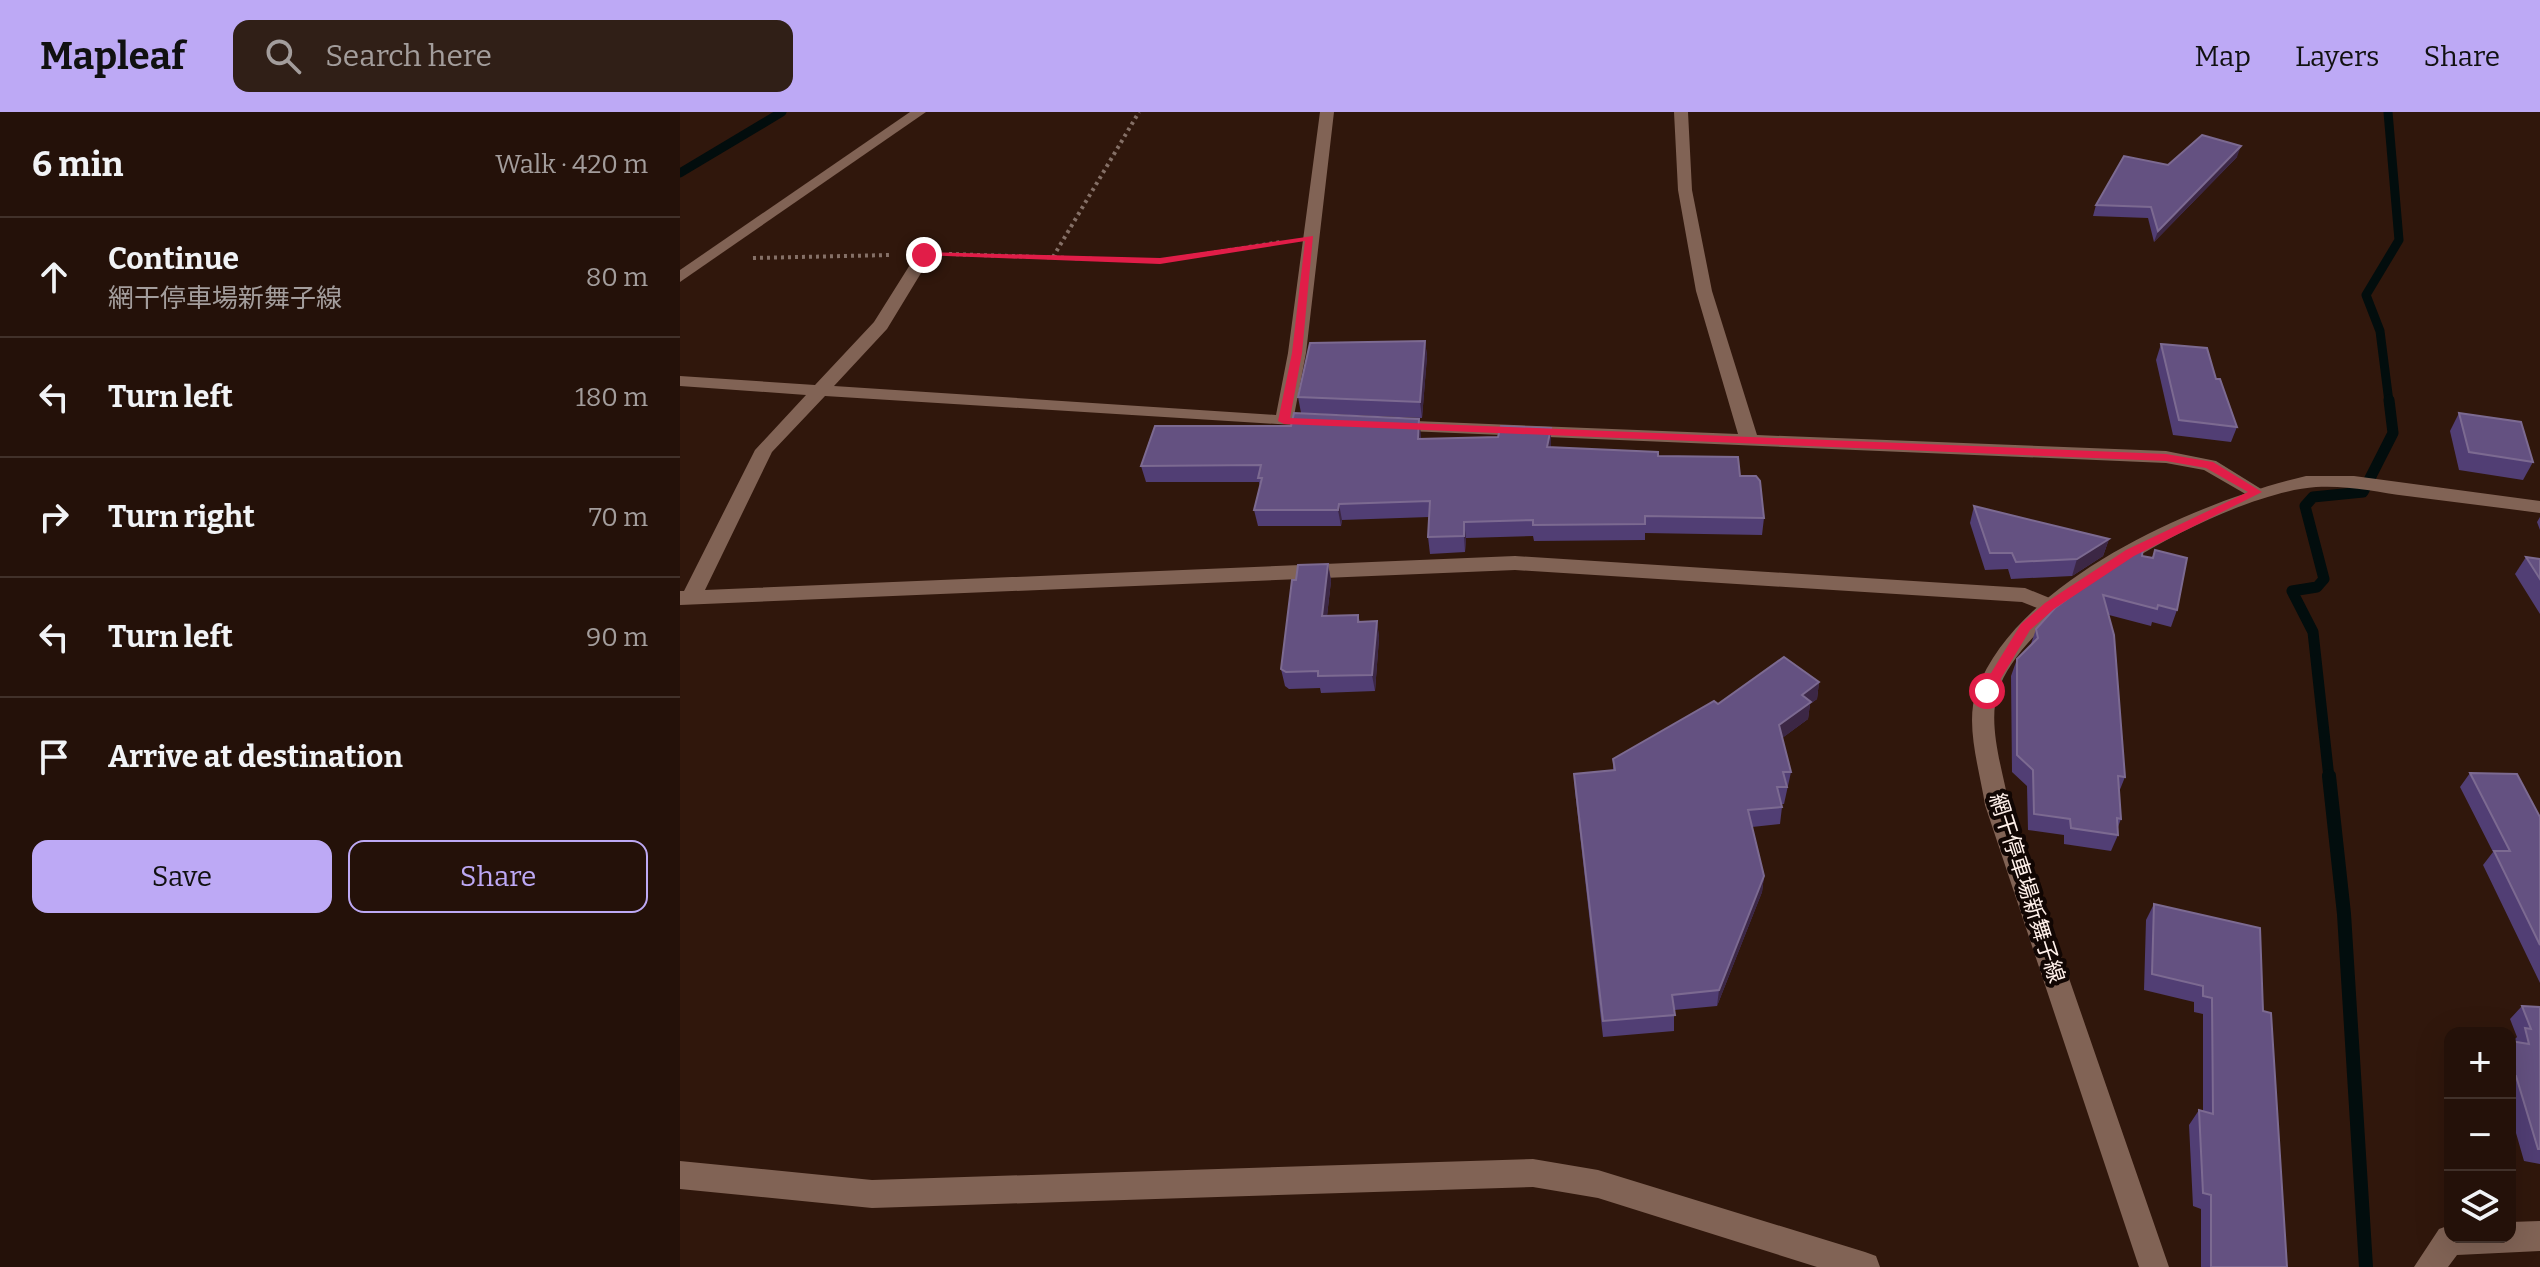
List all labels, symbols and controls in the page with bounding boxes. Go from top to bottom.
search box [233,20,793,92]
text: Mapleaf [40,33,185,79]
icon: search [261,34,305,78]
text: Search here [325,38,492,74]
text: Map [2194,40,2251,73]
text: Layers [2295,40,2379,73]
text: Share [2423,40,2500,73]
text: 6 min [32,144,123,185]
text: Walk · 420 m [495,149,648,180]
route end [906,237,942,273]
text: Continue [108,241,239,277]
icon: ahead [32,255,76,299]
text: 80 m [586,262,648,293]
text: 網干停車場新舞子線 [108,283,342,314]
icon: left [32,375,76,419]
text: Turn left [108,379,233,415]
text: 180 m [575,382,648,413]
icon: right [32,495,76,539]
text: Turn right [108,499,255,535]
text: 70 m [589,502,648,533]
icon: left [32,615,76,659]
text: Turn left [108,619,233,655]
text: 90 m [586,622,648,653]
route start [1969,673,2005,709]
icon: arrive [32,735,76,779]
text: Arrive at destination [108,739,403,775]
street label: 網干停車場新舞子線 [1984,790,2070,986]
button: Save [32,840,332,913]
button: Share [348,840,648,913]
map controls [2444,1027,2516,1243]
button: + [2444,1027,2516,1099]
button: − [2444,1099,2516,1171]
button: layers [2444,1171,2516,1243]

